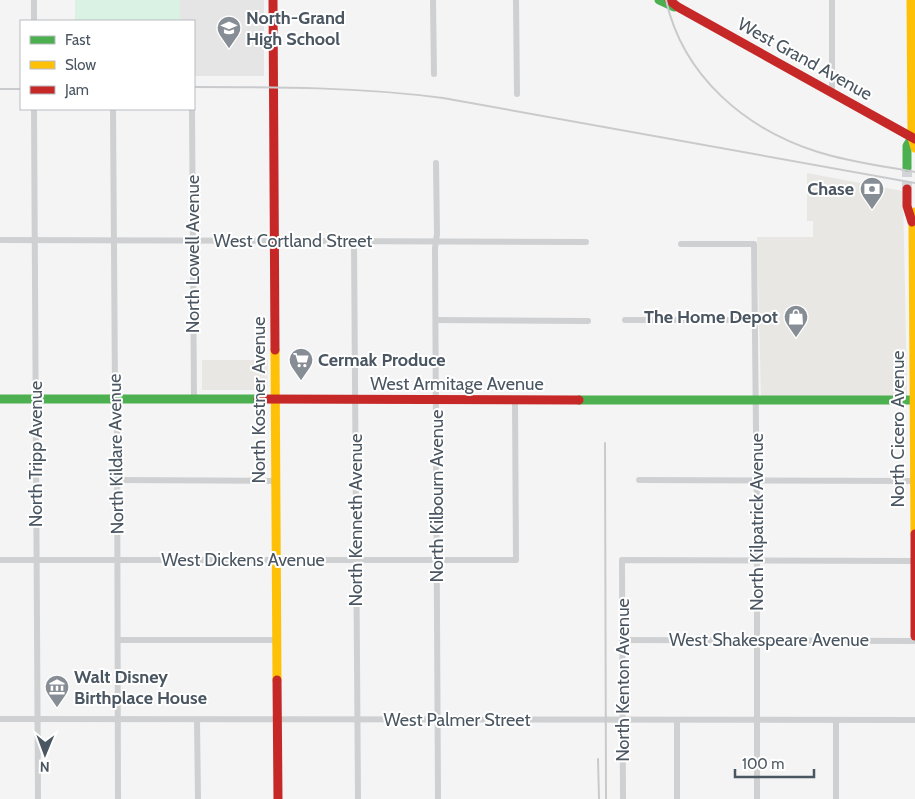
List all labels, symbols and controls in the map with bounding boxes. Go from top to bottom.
place label: North-Grand High School [246,7,345,50]
street label: West Grand Avenue [734,13,876,105]
school or university icon: North-Grand High School [216,15,242,49]
legend [20,20,195,110]
text: Fast [65,31,90,49]
text: Slow [65,56,96,74]
text: Jam [64,81,89,99]
street label: North Lowell Avenue [182,175,204,333]
bank icon: Chase [859,176,885,210]
place label: Chase [807,178,854,200]
street label: West Cortland Street [214,230,372,252]
shop icon: The Home Depot [783,304,809,338]
place label: The Home Depot [644,306,778,328]
street label: North Kostner Avenue [248,317,270,483]
supermarket icon: Cermak Produce [288,347,314,381]
place label: Cermak Produce [318,349,446,371]
street label: North Cicero Avenue [887,350,909,508]
street label: North Kildare Avenue [104,373,128,535]
street label: West Armitage Avenue [370,373,544,395]
street label: North Tripp Avenue [25,381,47,527]
street label: North Kilbourn Avenue [426,410,448,582]
street label: North Kilpatrick Avenue [746,433,768,611]
street label: North Kenneth Avenue [345,434,367,606]
street label: West Dickens Avenue [161,549,325,571]
street label: North Kenton Avenue [612,598,634,762]
street label: West Shakespeare Avenue [669,629,869,651]
place label: Walt Disney Birthplace House [74,666,207,709]
museum icon: Walt Disney Birthplace House [44,674,70,708]
street label: West Palmer Street [383,709,531,731]
north arrow [20,729,70,779]
scale bar [735,746,814,778]
text: 100 m [742,755,784,773]
text: N [40,758,50,776]

